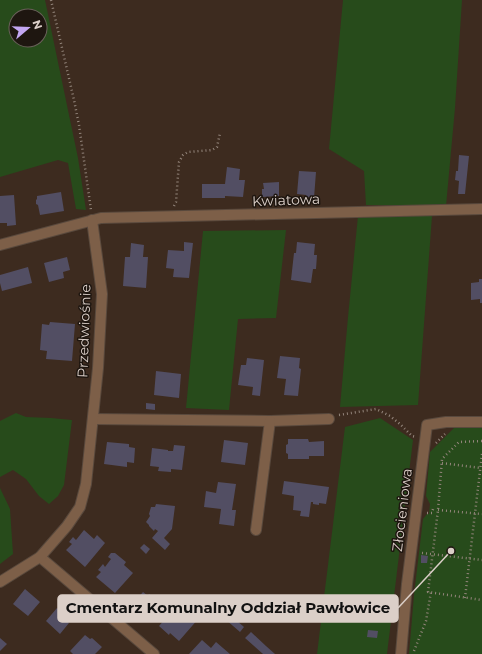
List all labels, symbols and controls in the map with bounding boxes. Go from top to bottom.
north arrow [8,8,48,48]
text: N [29,18,46,31]
street label: Kwiatowa [252,190,320,210]
street label: Przedwiośnie [73,284,95,378]
street label: Złocieniowa [388,467,416,553]
callout: Cmentarz Komunalny Oddział Pawłowice [58,595,398,622]
text: Cmentarz Komunalny Oddział Pawłowice [66,598,390,617]

